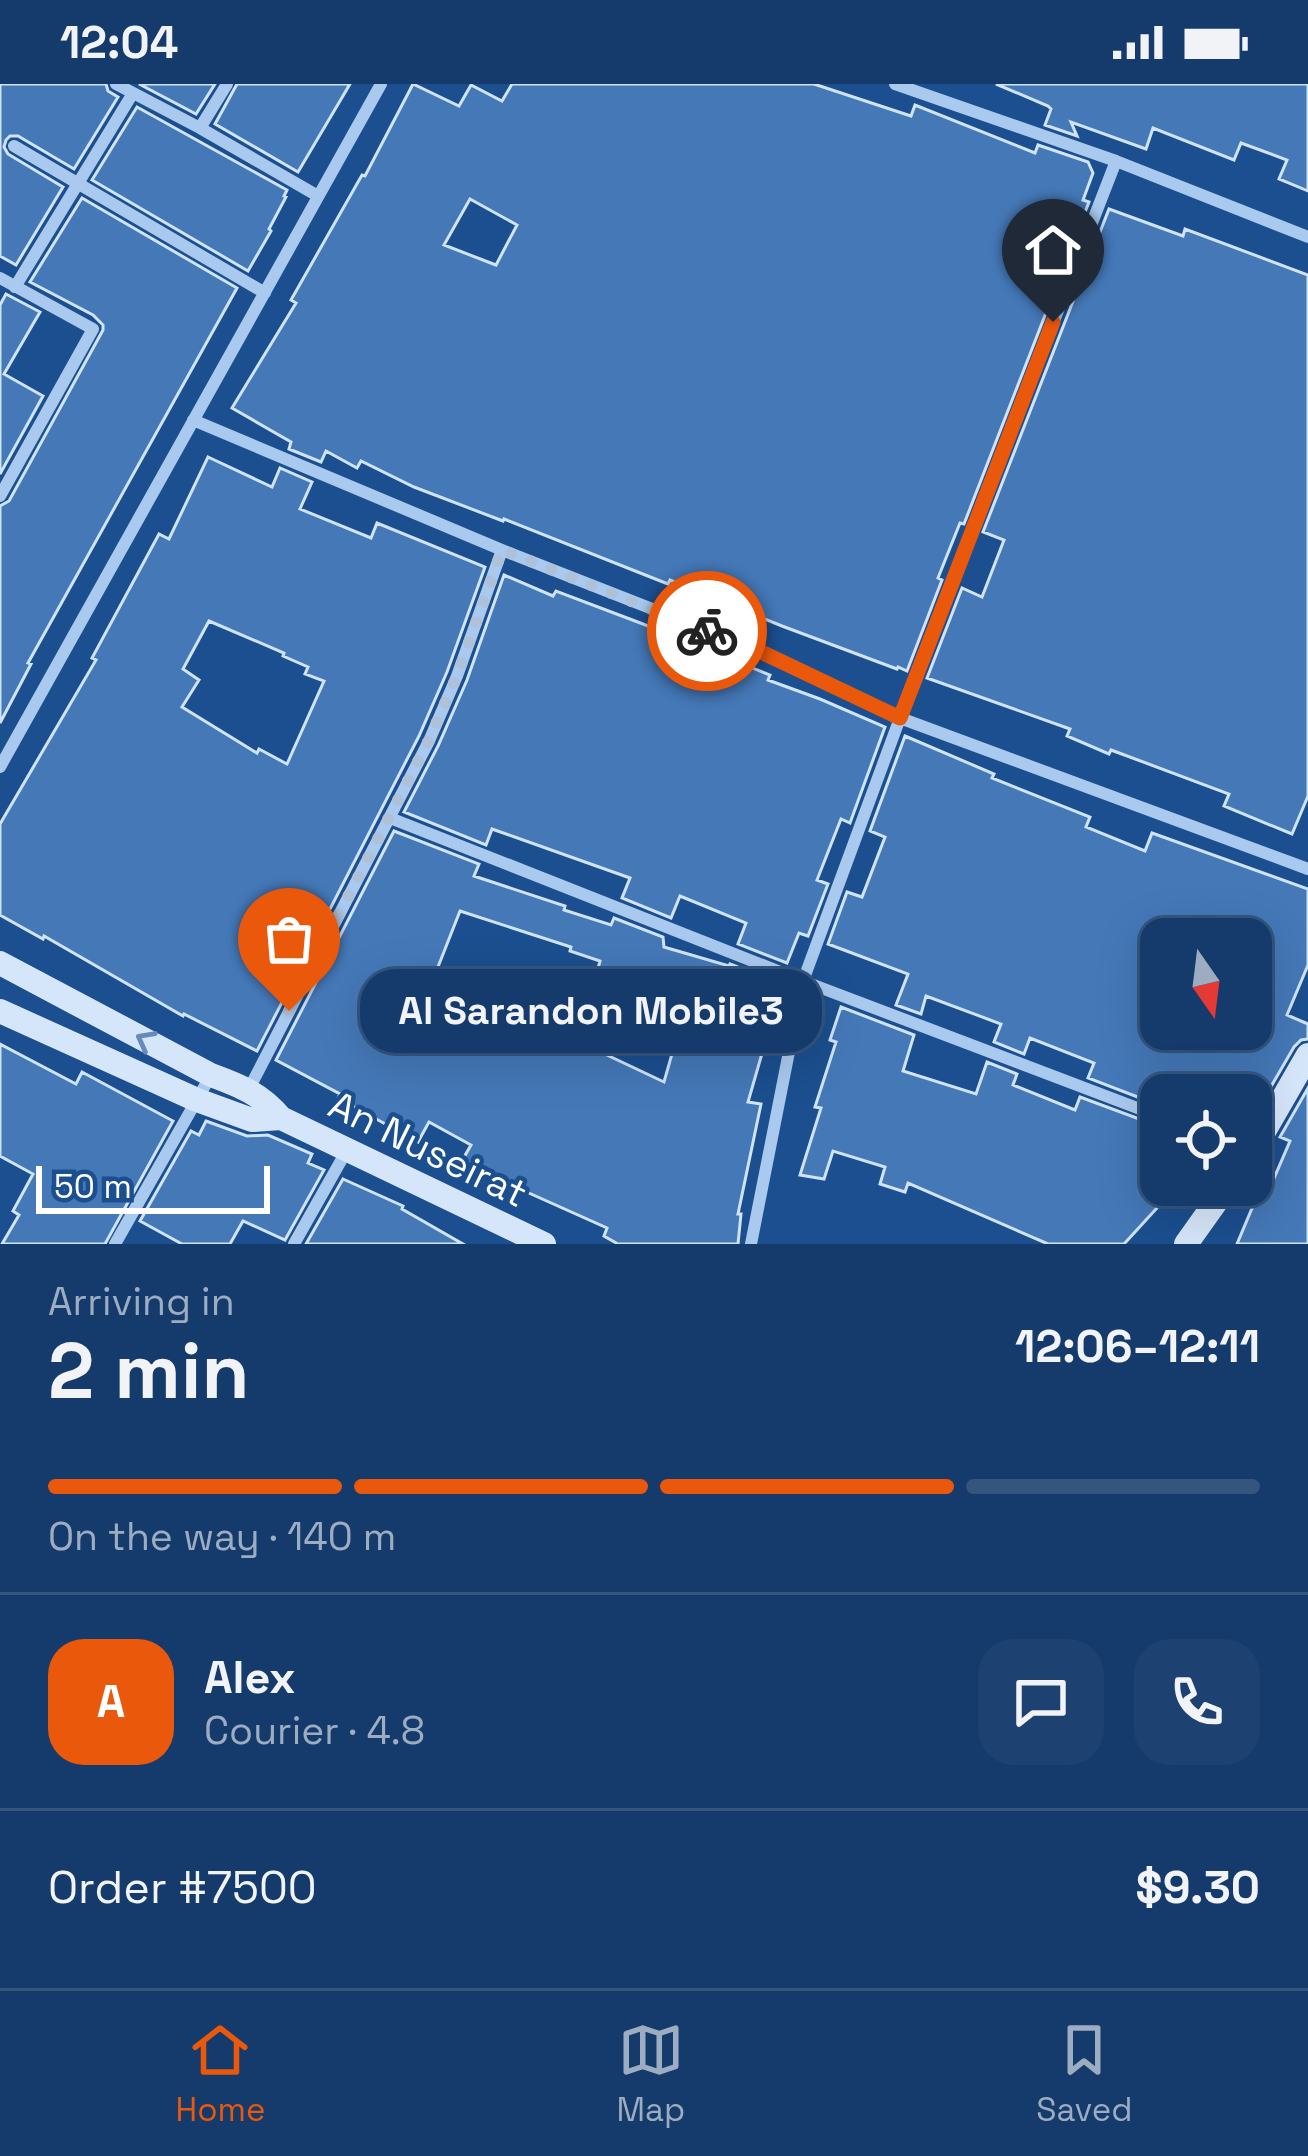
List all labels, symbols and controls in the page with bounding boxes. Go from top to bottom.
text: 12:04 [60,14,178,71]
pin [1002,199,1104,322]
icon: home [1020,217,1086,283]
courier [647,571,767,691]
icon: bike [674,598,740,664]
pin [238,888,340,1011]
icon: bag [256,906,322,972]
north arrow [1140,918,1272,1050]
map controls [1140,918,1272,1206]
callout: Al Sarandon Mobile3 [361,969,823,1053]
text: Al Sarandon Mobile3 [398,986,784,1035]
one-way arrow [136,1031,157,1054]
button: locate [1140,1074,1272,1206]
street label: An Nuseirat [321,1080,535,1218]
scale bar [36,1160,270,1213]
text: 50 m [54,1166,132,1208]
text: Arriving in [48,1277,235,1326]
text: 12:06–12:11 [1015,1318,1260,1375]
text: 2 min [48,1321,250,1421]
text: On the way · 140 m [48,1512,396,1561]
button: chat [978,1639,1104,1765]
button: phone [1134,1639,1260,1765]
text: Alex [204,1649,296,1706]
text: A [97,1673,125,1730]
text: Courier · 4.8 [204,1706,425,1755]
text: Order #7500 [48,1859,317,1916]
text: $9.30 [1135,1859,1260,1916]
tab: Home [176,2017,265,2131]
tab: Map [616,2017,685,2131]
tab: Saved [1036,2017,1132,2131]

